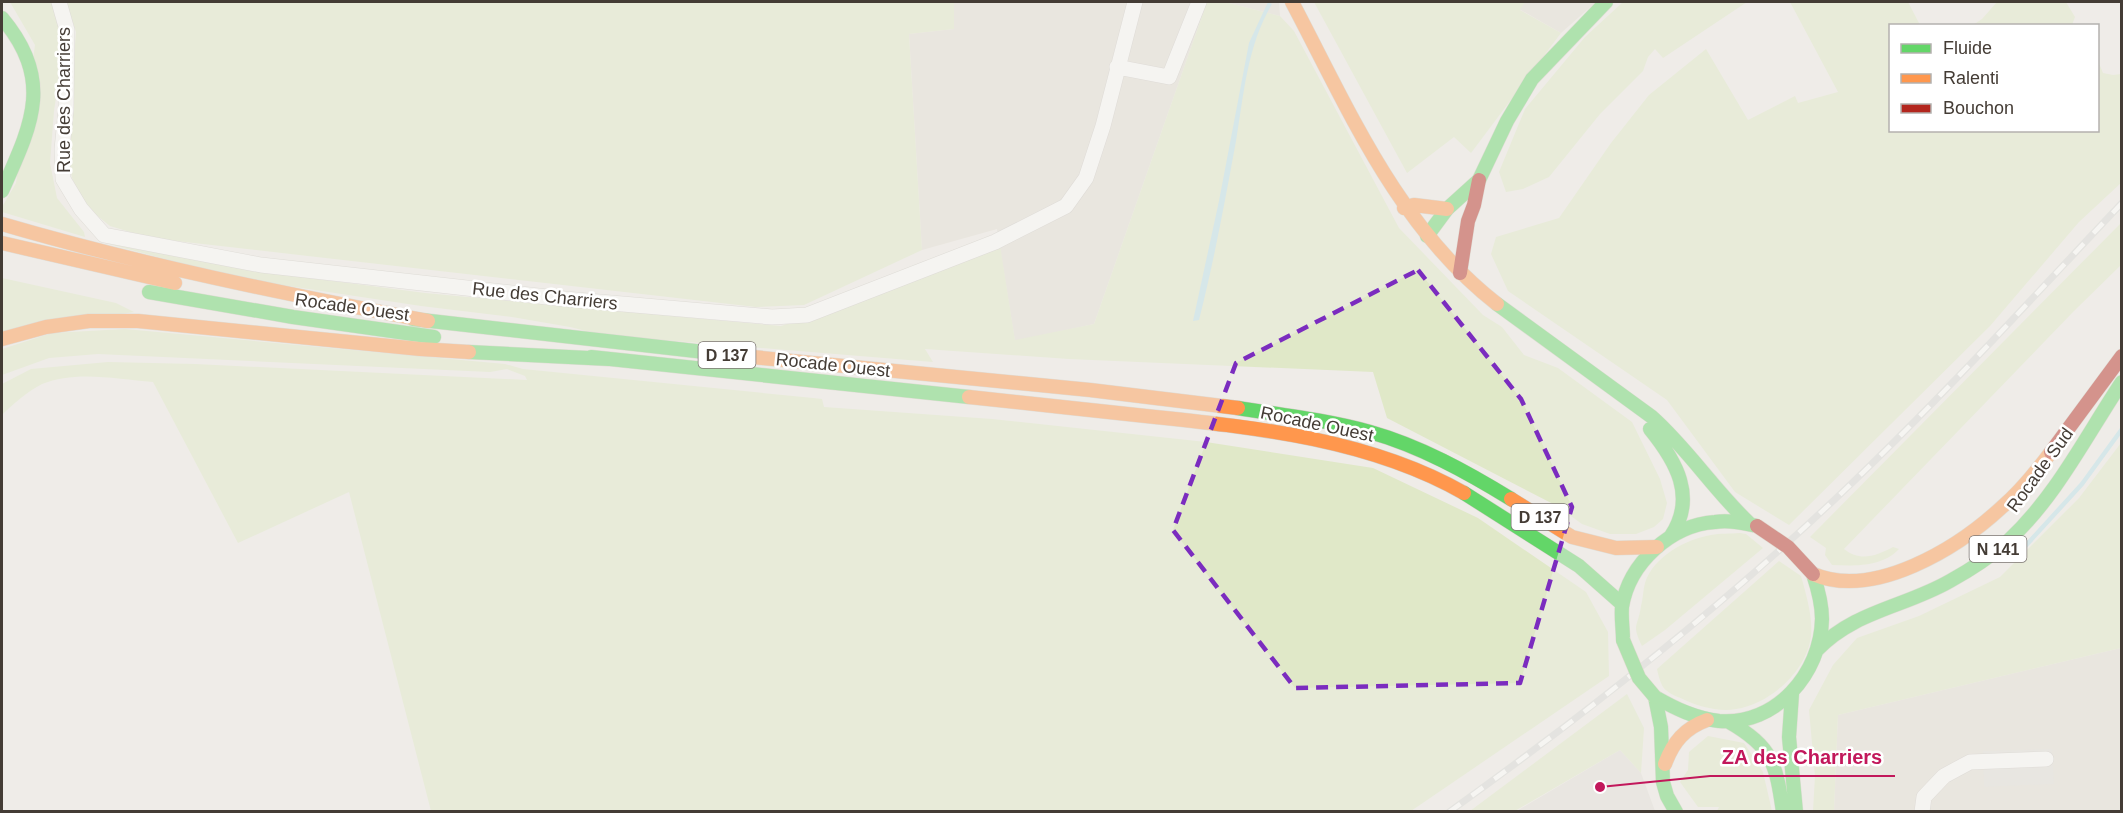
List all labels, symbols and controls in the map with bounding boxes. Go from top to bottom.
legend [1889,24,2099,132]
street label: Rue des Charriers [54,27,74,173]
text: Fluide [1943,38,1992,58]
text: Ralenti [1943,68,1999,88]
text: Bouchon [1943,98,2014,118]
street label: Rue des Charriers [471,278,619,314]
street label: Rocade Ouest [294,289,410,325]
road number: D 137 [698,342,756,368]
street label: Rocade Ouest [775,349,891,381]
street label: Rocade Ouest [1259,402,1375,446]
street label: Rocade Sud [2003,424,2077,516]
road number: D 137 [1512,504,1568,530]
road number: N 141 [1970,536,2026,562]
callout: ZA des Charriers [1710,738,1895,776]
text: ZA des Charriers [1722,746,1882,768]

